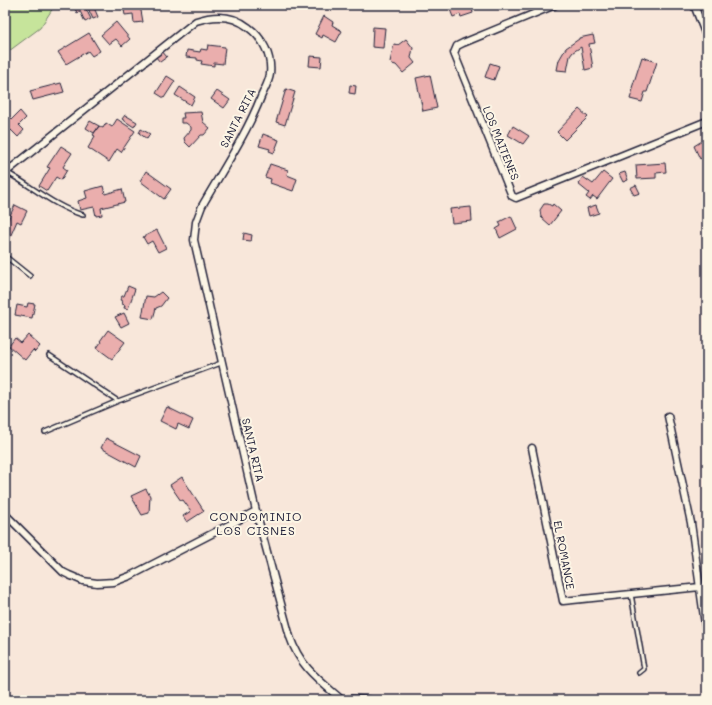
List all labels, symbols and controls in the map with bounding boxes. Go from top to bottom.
street label: SANTA RITA [216,86,259,150]
street label: LOS MAITENES [480,104,523,182]
street label: SANTA RITA [239,417,268,483]
district label: CONDOMINIO LOS CISNES [209,508,303,538]
street label: EL ROMANCE [550,519,579,591]

